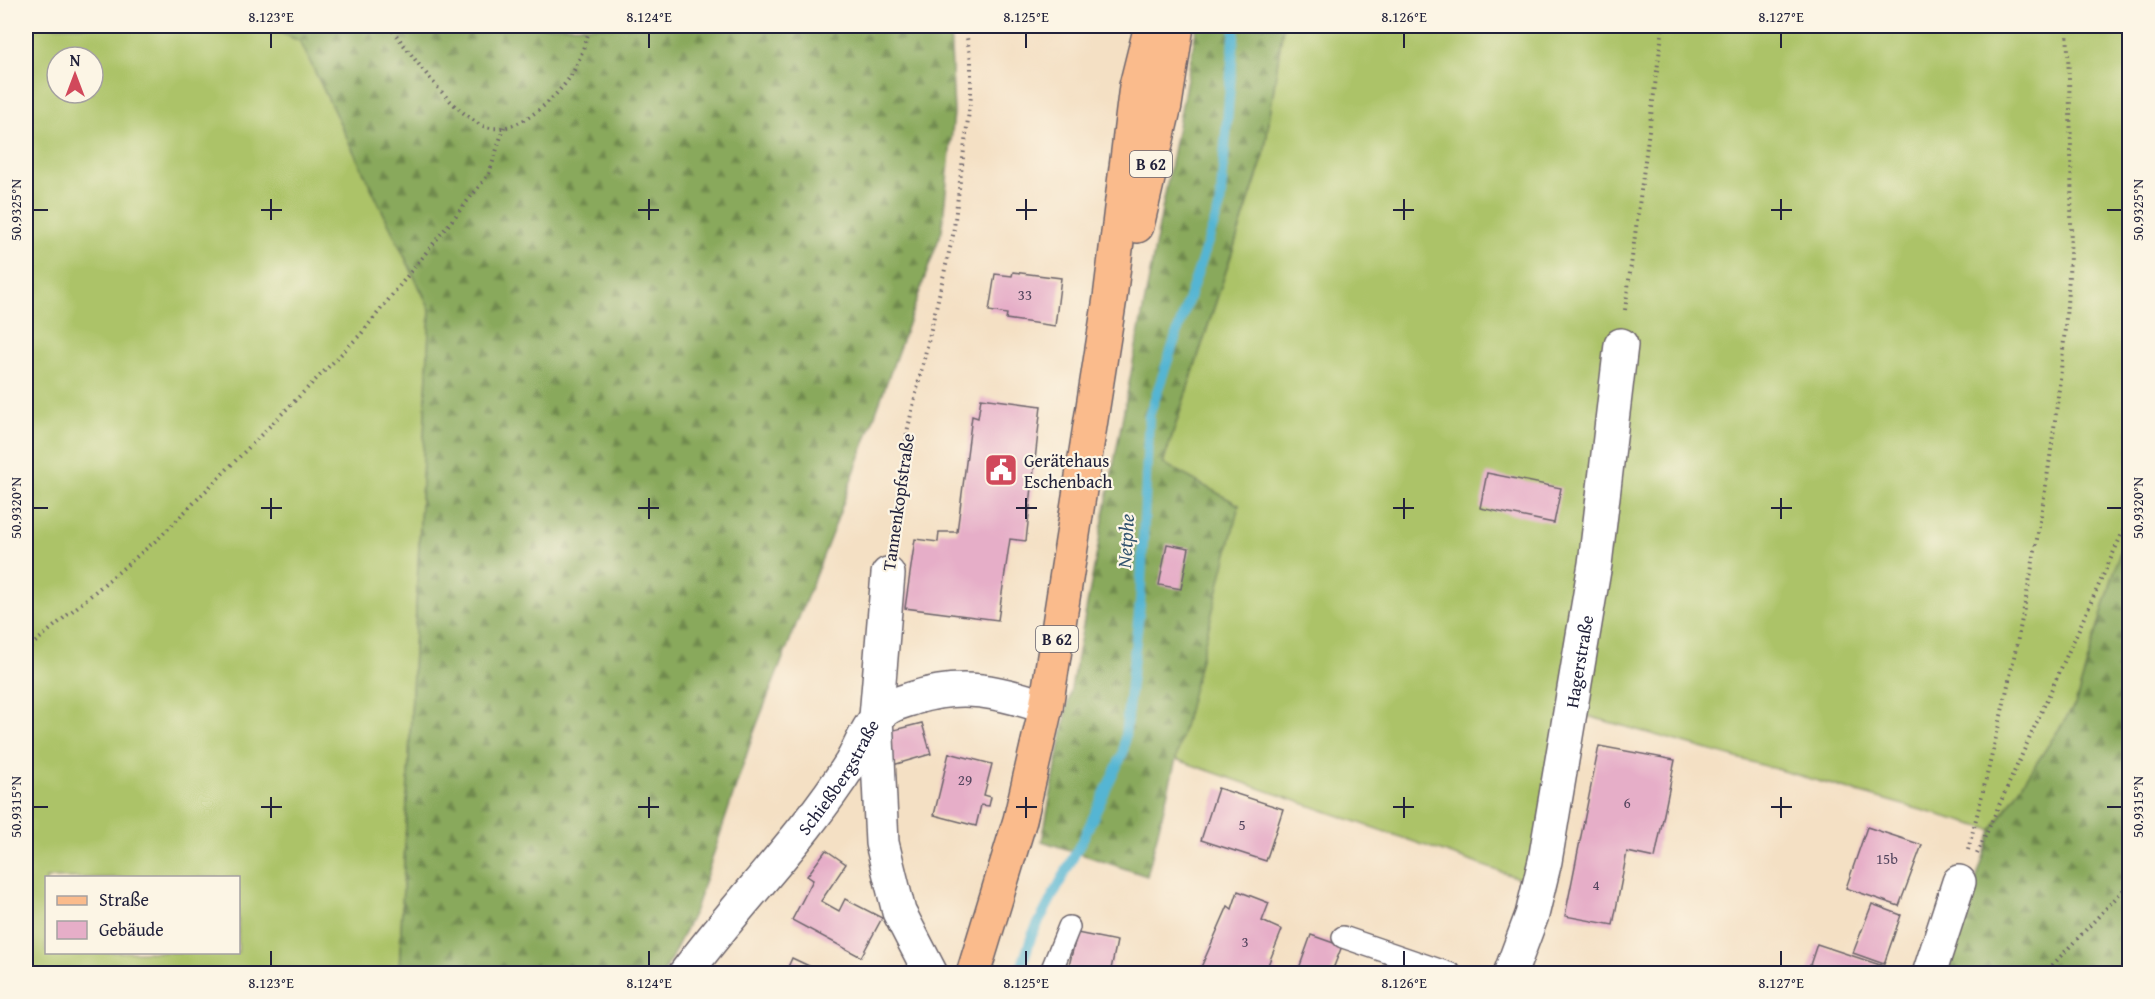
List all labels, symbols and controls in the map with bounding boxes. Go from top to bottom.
text: 8.123°E [248,6,294,27]
text: 8.124°E [626,6,672,27]
text: 8.125°E [1003,6,1049,27]
text: 8.126°E [1381,6,1427,27]
text: 8.127°E [1758,6,1804,27]
north arrow [45,45,105,105]
text: N [70,48,81,72]
road number: B 62 [1130,151,1172,177]
text: 50.9325°N [5,179,26,241]
text: 50.9325°N [2127,179,2148,241]
house number: 33 [1018,284,1032,305]
street label: Tannenkopfstraße [875,432,921,572]
place label: Gerätehaus Eschenbach [1024,447,1112,495]
public building icon: Gerätehaus Eschenbach [983,452,1019,488]
text: 50.9320°N [5,477,26,539]
text: 50.9320°N [2127,477,2148,539]
water label: Netphe [1109,513,1141,570]
street label: Hagerstraße [1558,613,1600,710]
road number: B 62 [1036,626,1078,652]
street label: Schießbergstraße [791,713,885,840]
house number: 29 [958,769,972,790]
text: 50.9315°N [5,776,26,838]
text: 50.9315°N [2127,776,2148,838]
house number: 6 [1623,792,1631,813]
house number: 5 [1238,814,1246,835]
house number: 15b [1876,848,1898,869]
house number: 4 [1592,874,1600,895]
legend [45,876,240,954]
text: Straße [99,886,149,913]
text: Gebäude [99,916,164,943]
house number: 3 [1241,931,1249,952]
text: 8.123°E [248,972,294,993]
text: 8.124°E [626,972,672,993]
text: 8.125°E [1003,972,1049,993]
text: 8.126°E [1381,972,1427,993]
text: 8.127°E [1758,972,1804,993]

